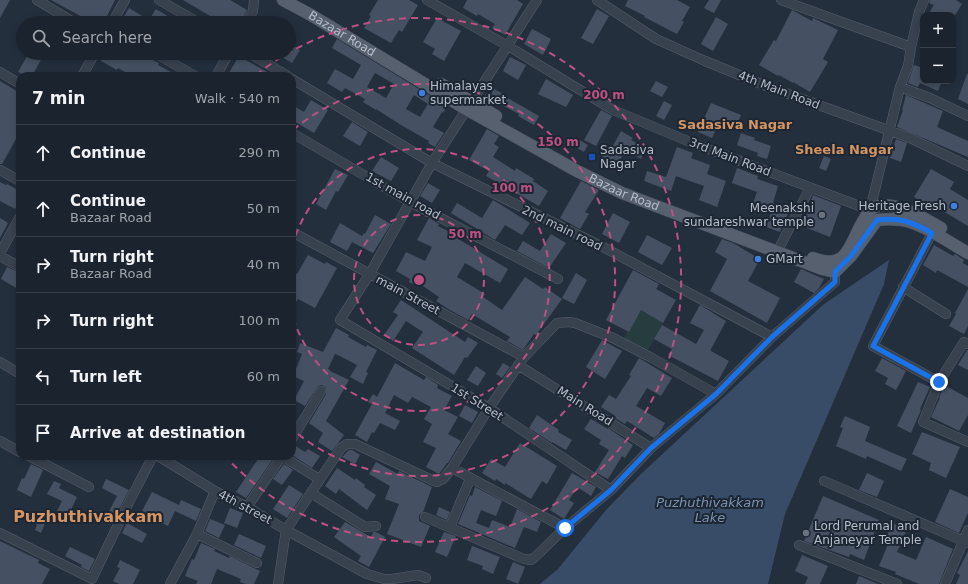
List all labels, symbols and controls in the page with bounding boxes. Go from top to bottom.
street label: Bazaar Road [306,8,378,59]
map controls [920,12,956,84]
button: + [920,12,956,48]
search box [16,16,296,60]
icon: search [30,27,52,49]
text: Search here [62,29,152,47]
button: − [920,48,956,84]
street label: 4th Main Road [736,68,822,112]
place label: Himalayas supermarket [430,79,506,107]
text: 7 min [32,88,85,108]
marker: Himalayas supermarket [417,88,427,98]
text: 200 m [583,88,625,102]
text: Walk · 540 m [195,91,280,106]
district label: Sadasiva Nagar [678,117,793,132]
text: 150 m [537,135,579,149]
street label: 3rd Main Road [687,135,773,179]
icon: ahead [32,142,54,164]
district label: Sheela Nagar [795,142,894,157]
place label: Sadasiva Nagar [600,143,654,171]
text: Continue [70,144,146,162]
text: 290 m [238,145,280,160]
marker: Sadasiva Nagar [587,152,597,162]
street label: 1st main road [363,170,443,222]
street label: Bazaar Road [587,171,661,214]
text: 100 m [491,181,533,195]
text: Continue [70,192,146,210]
icon: ahead [32,198,54,220]
place label: Heritage Fresh [859,199,946,213]
text: 50 m [247,201,280,216]
place label: Meenakshi sundareshwar temple [684,201,814,229]
marker: Heritage Fresh [949,201,959,211]
street label: 2nd main road [520,203,604,253]
text: Bazaar Road [70,210,152,225]
marker: Meenakshi sundareshwar temple [817,210,827,220]
text: 50 m [448,227,482,241]
text: Turn right [70,248,154,266]
place label: GMart [766,252,803,266]
icon: right [32,254,54,276]
marker: GMart [753,254,763,264]
text: 40 m [247,257,280,272]
text: Bazaar Road [70,266,152,281]
street label: main Street [374,272,443,318]
centre of rings [412,273,426,287]
icon: right [32,310,54,332]
text: Turn right [70,312,154,330]
text: 100 m [238,313,280,328]
icon: left [32,366,54,388]
text: Turn left [70,368,142,386]
text: 60 m [247,369,280,384]
route end [930,373,948,391]
street label: 1st Street [448,380,506,424]
street label: Main Road [555,383,615,429]
icon: arrive [32,422,54,444]
text: Arrive at destination [70,424,245,442]
street label: 4th street [216,487,275,527]
water label: Puzhuthivakkam Lake [656,495,764,525]
district label: Puzhuthivakkam [13,507,163,526]
route start [556,519,574,537]
place label: Lord Perumal and Anjaneyar Temple [814,519,921,547]
marker: Lord Perumal and Anjaneyar Temple [801,528,811,538]

